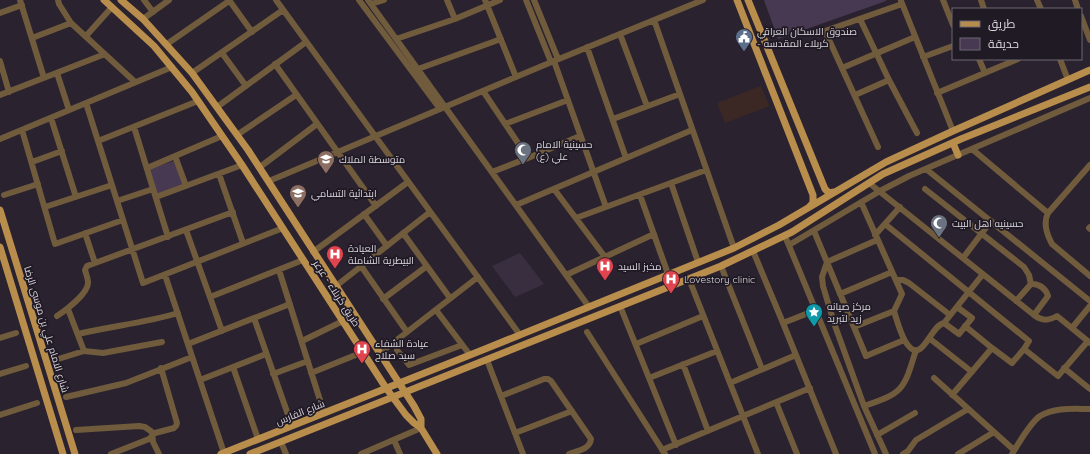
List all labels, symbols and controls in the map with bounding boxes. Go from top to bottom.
legend [952,8,1082,60]
text: طريق [988,16,1016,31]
place label: صندوق الاسكان العراقي - كربلاء المقدسه [757,25,857,50]
public building icon: صندوق الاسكان العراقي - كربلاء المقدسه [734,27,754,52]
text: حديقة [988,36,1019,51]
place label: حسينية الامام علي (ع) [536,138,592,164]
mosque icon: حسينية الامام علي (ع) [513,140,533,165]
school or university icon: متوسطة الملاك [316,149,336,174]
place label: متوسطة الملاك [339,153,405,166]
school or university icon: ابتدائية التسامي [288,183,308,208]
place label: ابتدائية التسامي [311,187,377,201]
mosque icon: حسينيه اهل البيت [929,213,949,238]
place label: حسينيه اهل البيت [952,217,1023,230]
place label: العيادة البيطرية الشاملة [348,242,414,267]
hospital icon: العيادة البيطرية الشاملة [325,244,345,269]
hospital icon: مخبز السيد [595,256,615,281]
street label: طريق كربلاء - عرعر [310,257,363,329]
place label: مخبز السيد [618,260,661,273]
street label: شارع الامام علي بن موسى الرضا [20,264,72,394]
hospital icon: Lovestory clinic [661,269,681,294]
place label: Lovestory clinic [684,273,755,286]
place label: مركز صيانه زيد لتبريد [827,300,871,325]
place icon: مركز صيانه زيد لتبريد [804,302,824,327]
place label: عيادة الشفاء سيد صلاح [375,337,429,362]
hospital icon: عيادة الشفاء سيد صلاح [352,339,372,364]
street label: شارع الفارس [274,397,327,428]

